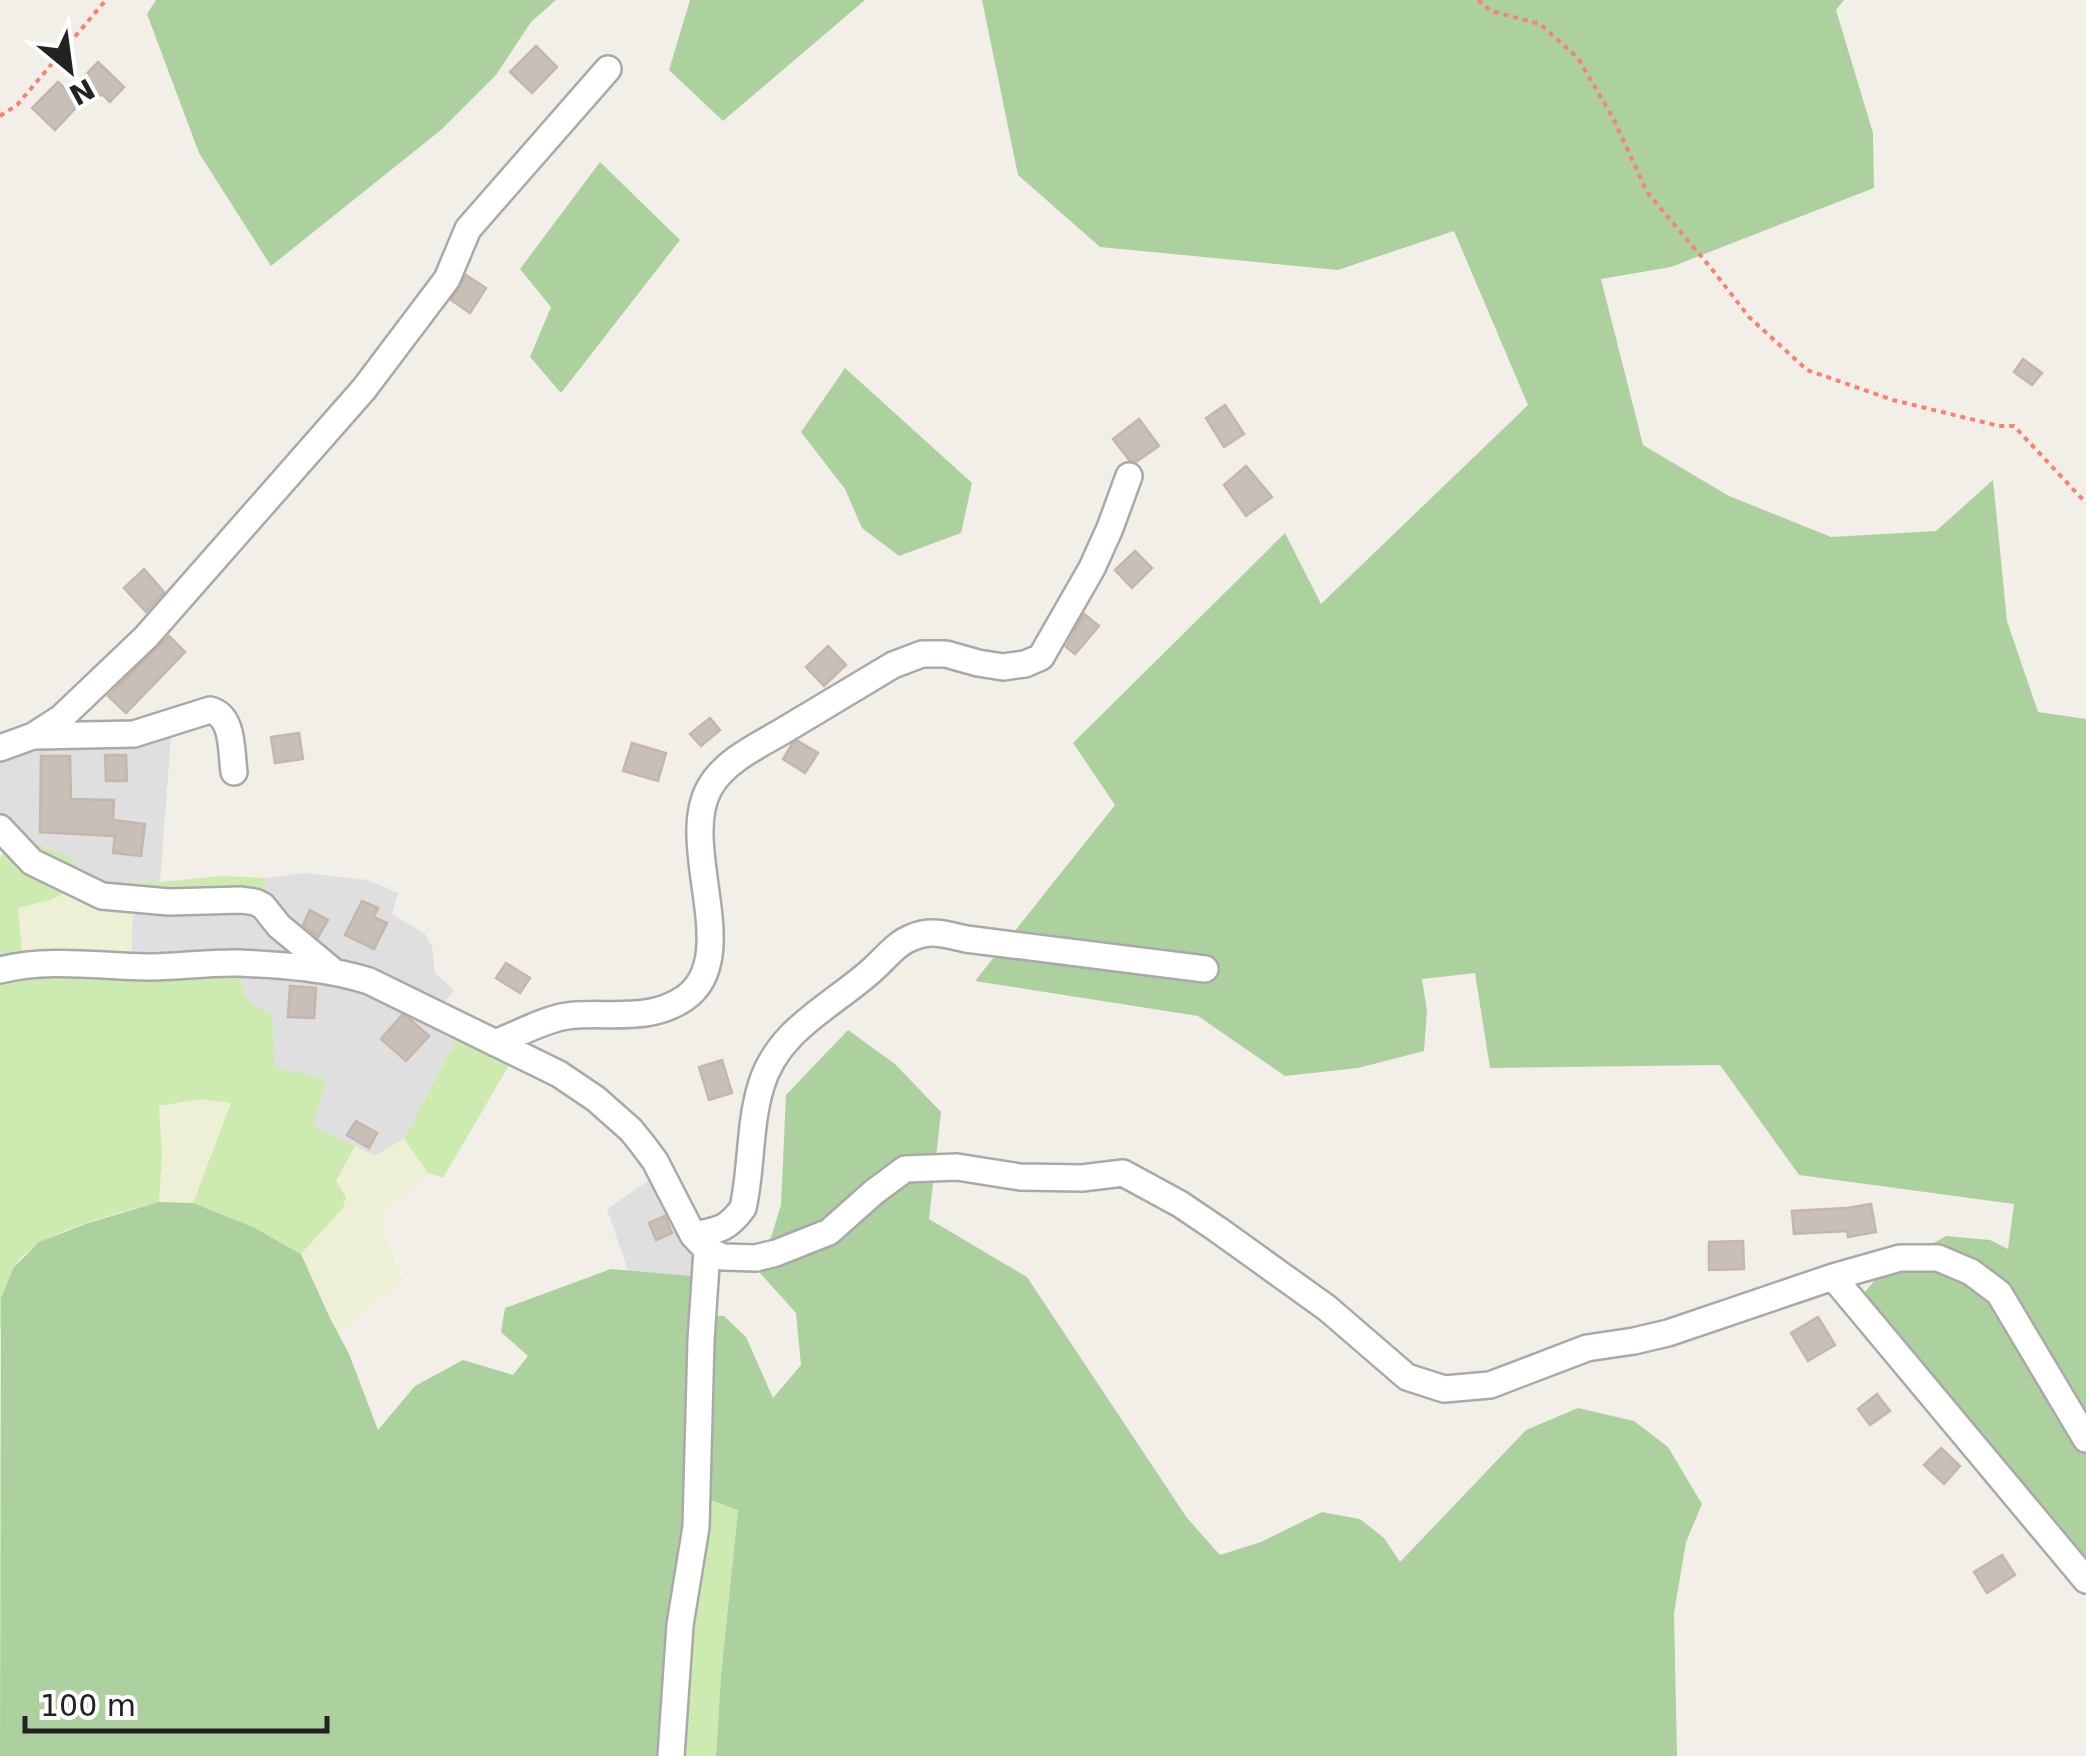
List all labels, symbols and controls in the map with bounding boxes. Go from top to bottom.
north arrow [20,20,120,120]
text: N [64,71,100,112]
scale bar [25,1671,328,1733]
text: 100 m [40,1688,136,1723]

